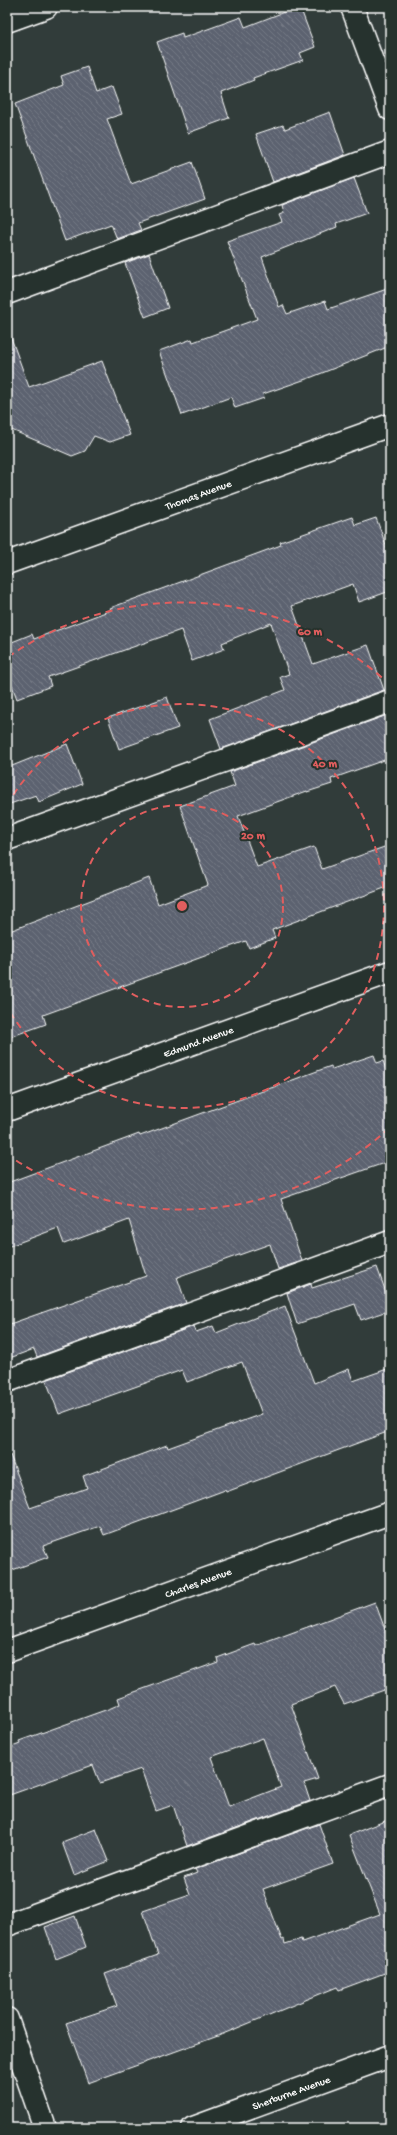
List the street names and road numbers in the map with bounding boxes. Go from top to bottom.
street label: Thomas Avenue [163,478,234,514]
street label: Edmund Avenue [162,1025,236,1061]
street label: Charles Avenue [164,1566,234,1601]
street label: Sherburne Avenue [251,2074,333,2114]

